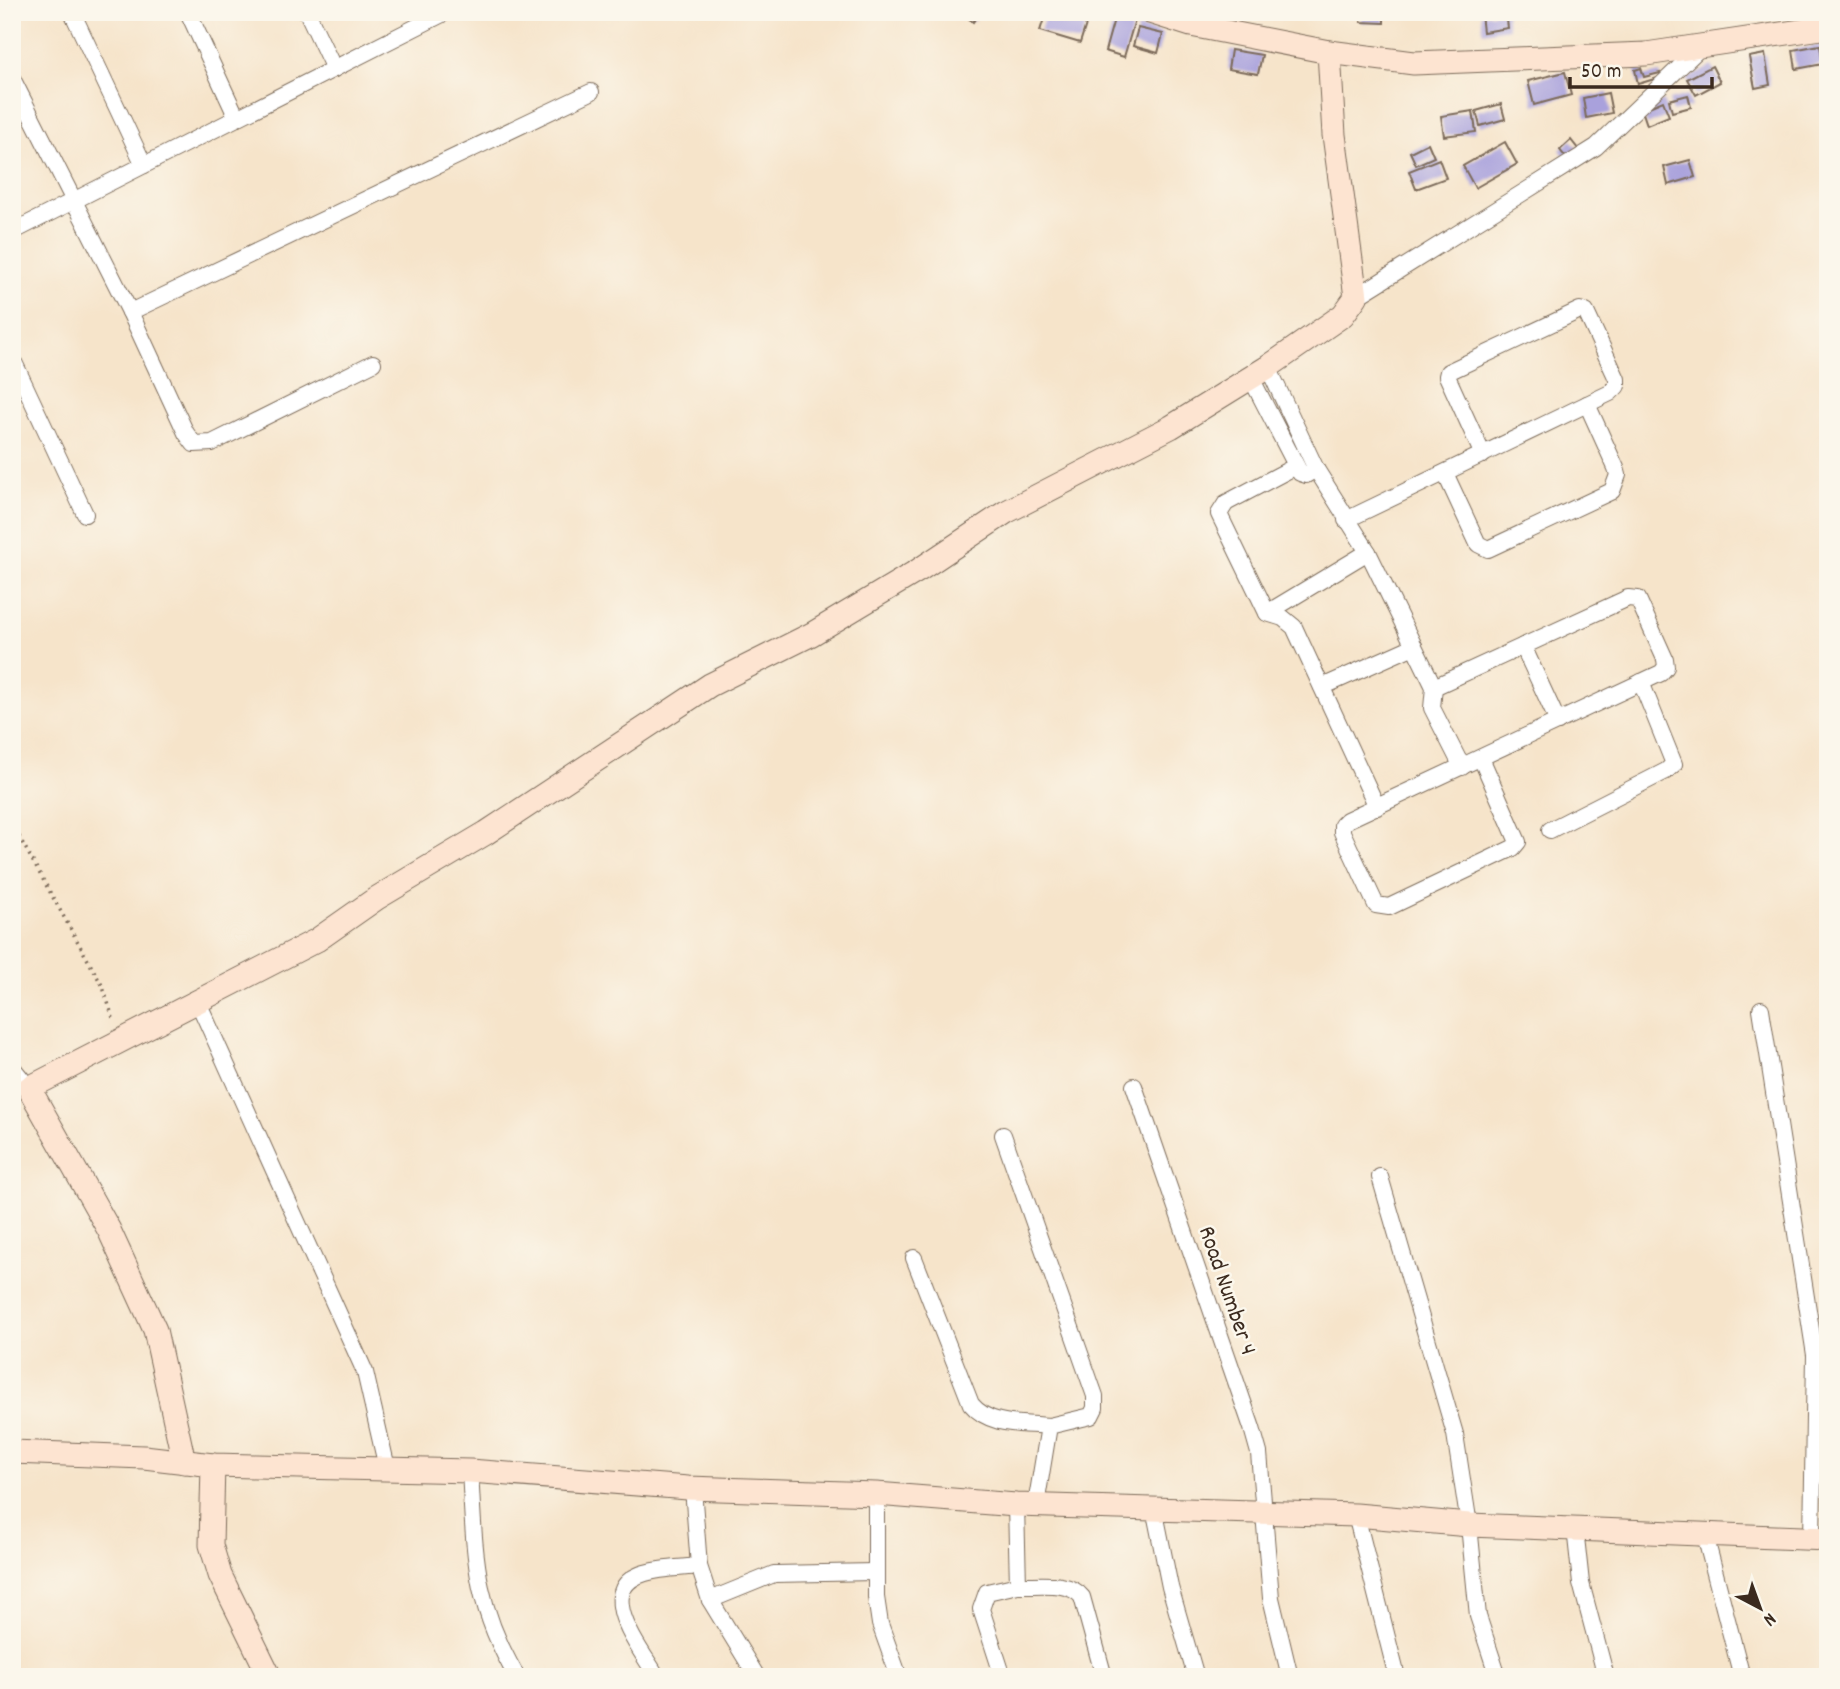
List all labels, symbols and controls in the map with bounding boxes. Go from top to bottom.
scale bar [1570,46,1712,90]
text: 50 m [1581,58,1621,88]
street label: Road Number 4 [1188,1222,1264,1360]
north arrow [1724,1574,1794,1644]
text: N [1756,1605,1781,1631]

